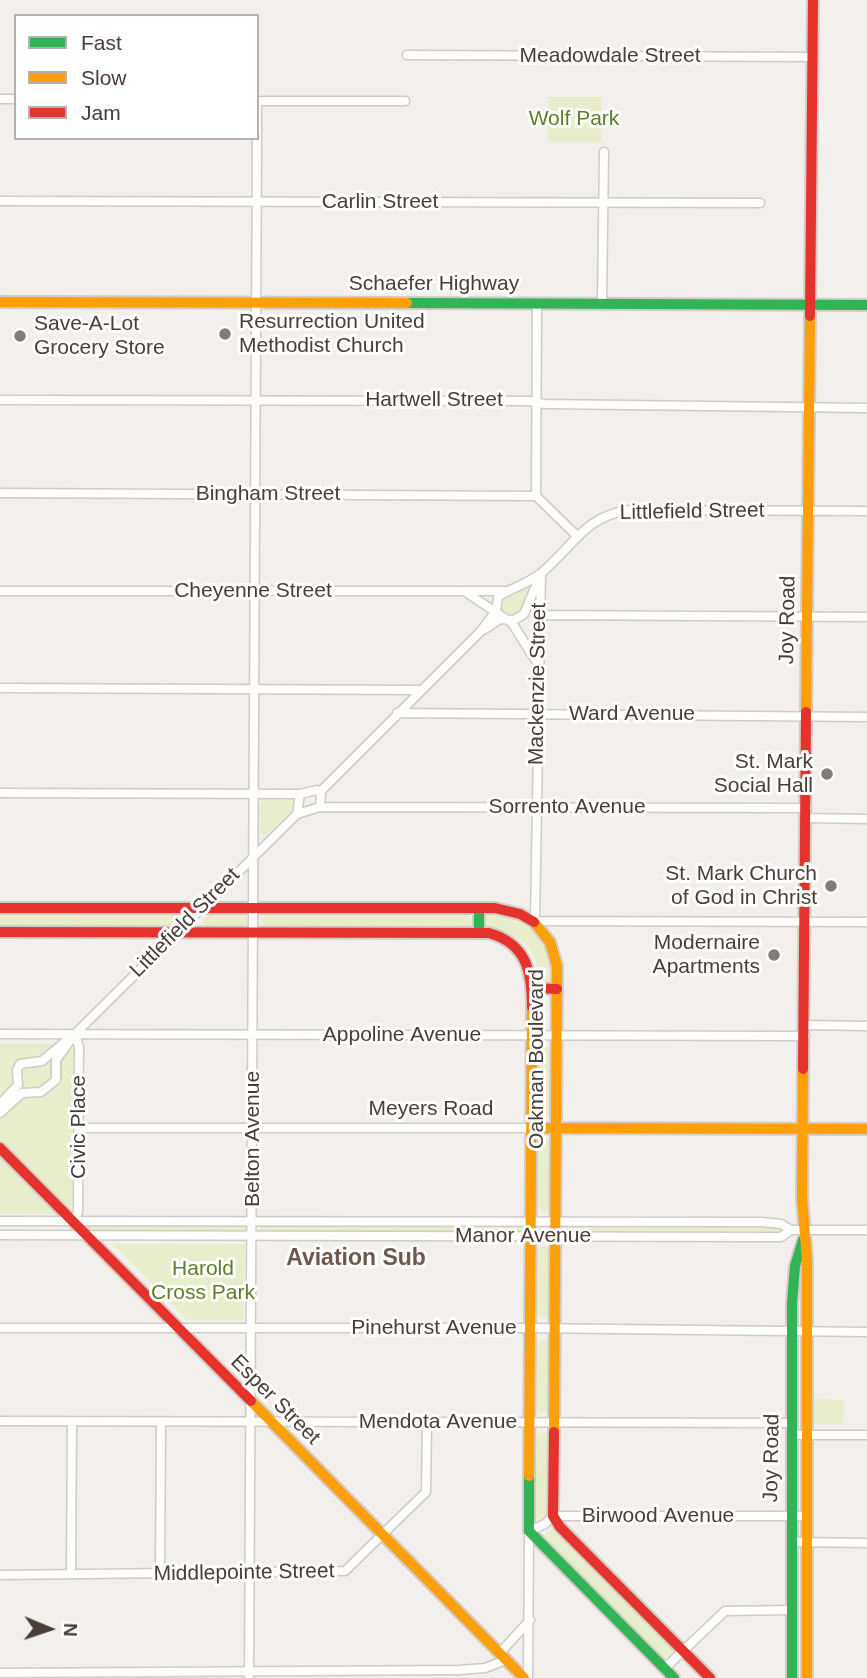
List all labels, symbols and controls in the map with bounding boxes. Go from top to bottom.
legend [14,14,259,140]
text: Fast [81,31,122,54]
street label: Meadowdale Street [520,43,700,69]
text: Slow [81,66,127,89]
text: Jam [81,101,121,124]
park label: Wolf Park [529,106,619,132]
street label: Carlin Street [322,189,438,215]
street label: Schaefer Highway [349,271,519,297]
place label: Resurrection United Methodist Church [239,309,425,359]
place label: Save-A-Lot Grocery Store [34,311,165,361]
marker: Resurrection United Methodist Church [217,326,233,342]
marker: Save-A-Lot Grocery Store [12,328,28,344]
street label: Hartwell Street [365,387,503,413]
street label: Bingham Street [196,481,340,507]
street label: Littlefield Street [619,498,765,526]
street label: Joy Road [775,575,801,665]
street label: Cheyenne Street [174,578,332,604]
street label: Mackenzie Street [524,603,552,765]
street label: Ward Avenue [569,701,695,727]
place label: St. Mark Social Hall [714,749,813,799]
marker: St. Mark Social Hall [819,766,835,782]
street label: Sorrento Avenue [488,794,646,820]
place label: St. Mark Church of God in Christ [665,861,817,911]
street label: Littlefield Street [125,863,245,983]
marker: St. Mark Church of God in Christ [823,878,839,894]
place label: Modernaire Apartments [653,930,760,980]
marker: Modernaire Apartments [766,947,782,963]
street label: Oakman Boulevard [524,969,550,1149]
street label: Appoline Avenue [323,1022,481,1048]
street label: Belton Avenue [240,1071,266,1207]
street label: Civic Place [66,1075,92,1179]
street label: Meyers Road [369,1096,493,1122]
street label: Manor Avenue [455,1223,591,1249]
district label: Aviation Sub [286,1245,426,1273]
park label: Harold Cross Park [151,1256,255,1306]
street label: Pinehurst Avenue [351,1315,517,1341]
street label: Esper Street [225,1350,325,1450]
street label: Mendota Avenue [359,1409,517,1435]
street label: Joy Road [759,1413,785,1503]
street label: Birwood Avenue [582,1503,734,1529]
street label: Middlepointe Street [153,1559,335,1587]
north arrow [14,1594,84,1664]
text: N [60,1623,81,1637]

